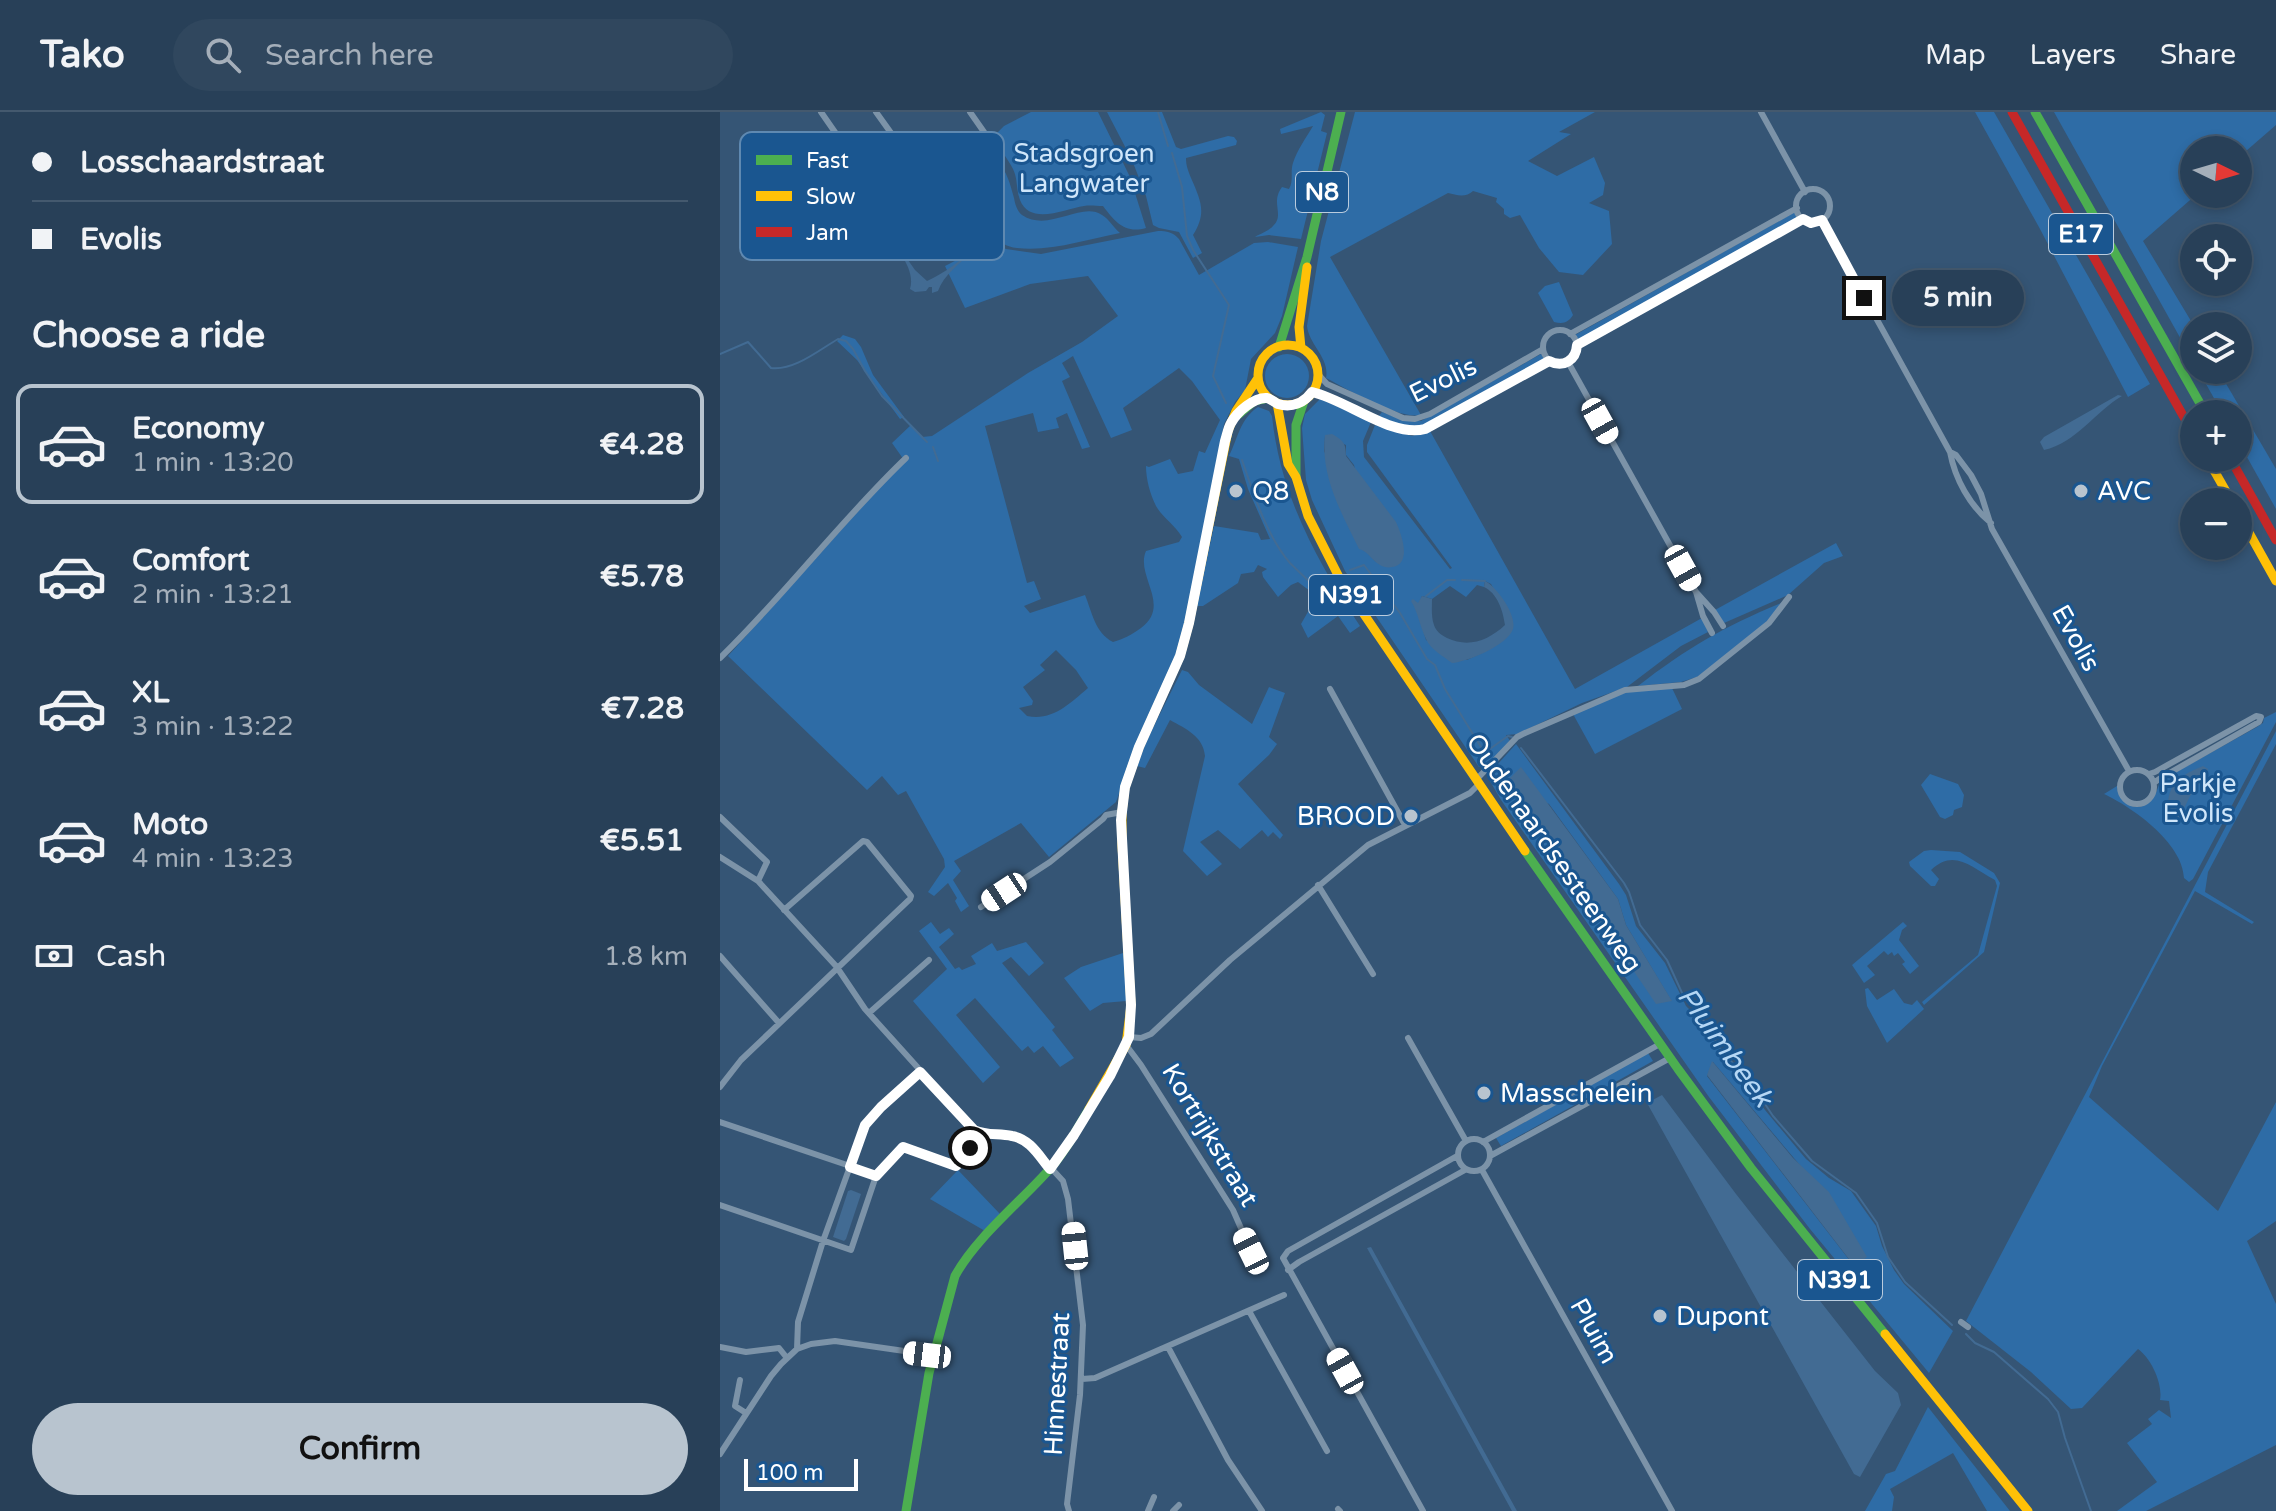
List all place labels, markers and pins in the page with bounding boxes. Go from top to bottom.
place label: Q8 [1252,476,1289,507]
place label: AVC [2097,476,2151,507]
marker: Q8 [1227,482,1245,500]
marker: AVC [2072,482,2090,500]
place label: BROOD [1297,801,1395,832]
marker: BROOD [1402,807,1420,825]
place label: Masschelein [1500,1078,1653,1109]
marker: Masschelein [1475,1084,1493,1102]
place label: Dupont [1676,1301,1769,1332]
marker: Dupont [1651,1307,1669,1325]

